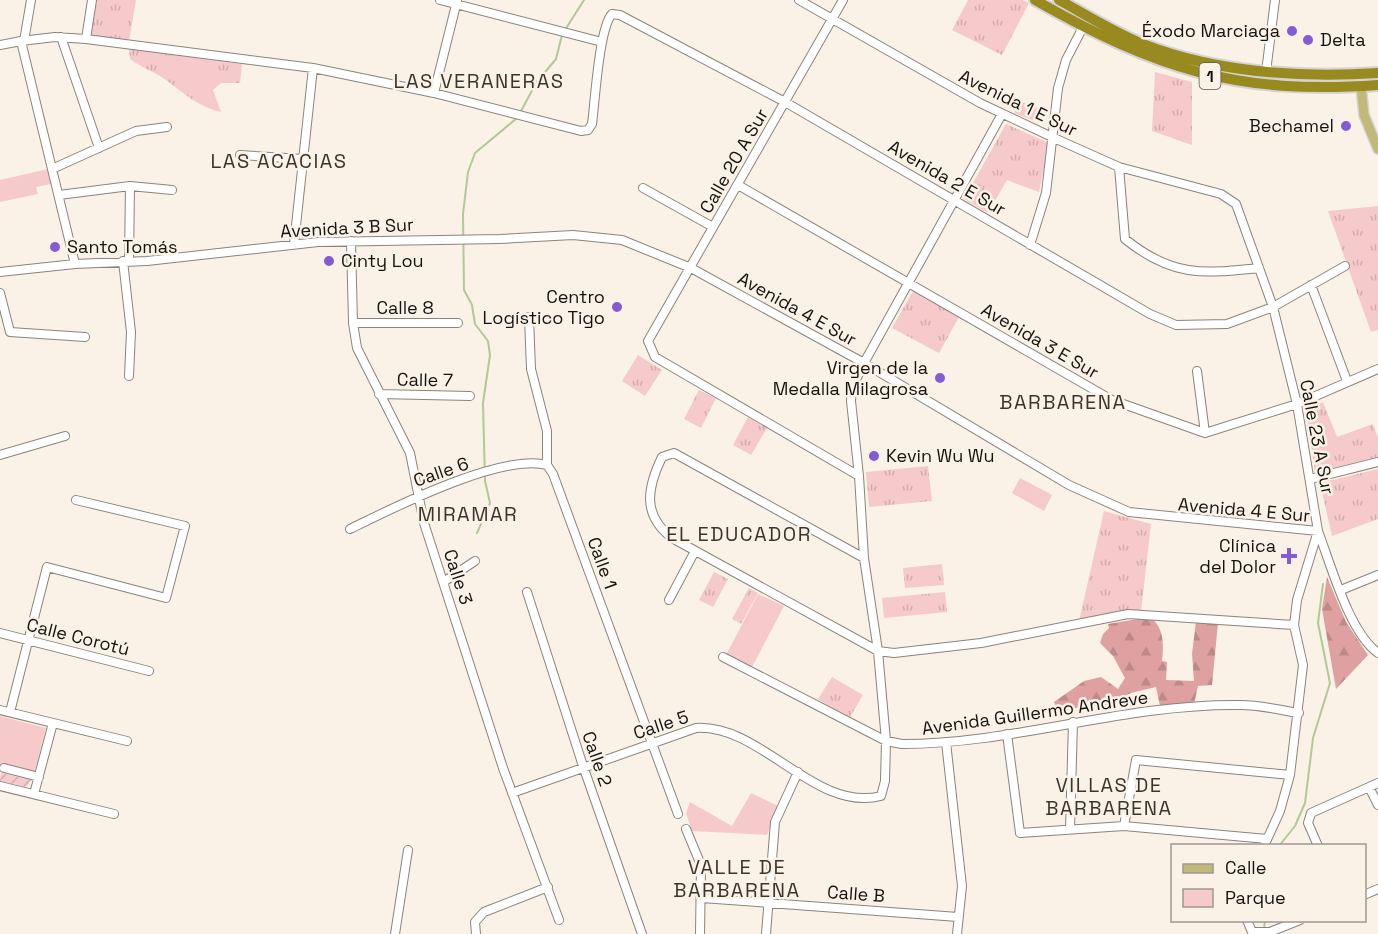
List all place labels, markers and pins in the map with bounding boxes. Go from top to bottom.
place label: Éxodo Marciaga [1142,19,1280,42]
marker: Éxodo Marciaga [1285,24,1299,38]
place label: Delta [1320,28,1366,51]
marker: Delta [1301,33,1315,47]
place label: Bechamel [1249,114,1334,137]
marker: Bechamel [1339,119,1353,133]
place label: Santo Tomás [67,235,178,258]
marker: Santo Tomás [48,240,62,254]
place label: Cinty Lou [341,249,424,272]
marker: Cinty Lou [322,254,336,268]
place label: Centro Logístico Tigo [483,285,605,329]
marker: Centro Logístico Tigo [610,300,624,314]
place label: Virgen de la Medalla Milagrosa [773,356,928,400]
marker: Virgen de la Medalla Milagrosa [933,371,947,385]
place label: Kevin Wu Wu [886,444,994,467]
marker: Kevin Wu Wu [867,449,881,463]
place label: Clínica del Dolor [1199,534,1276,578]
marker: Clínica del Dolor [1280,547,1298,565]

